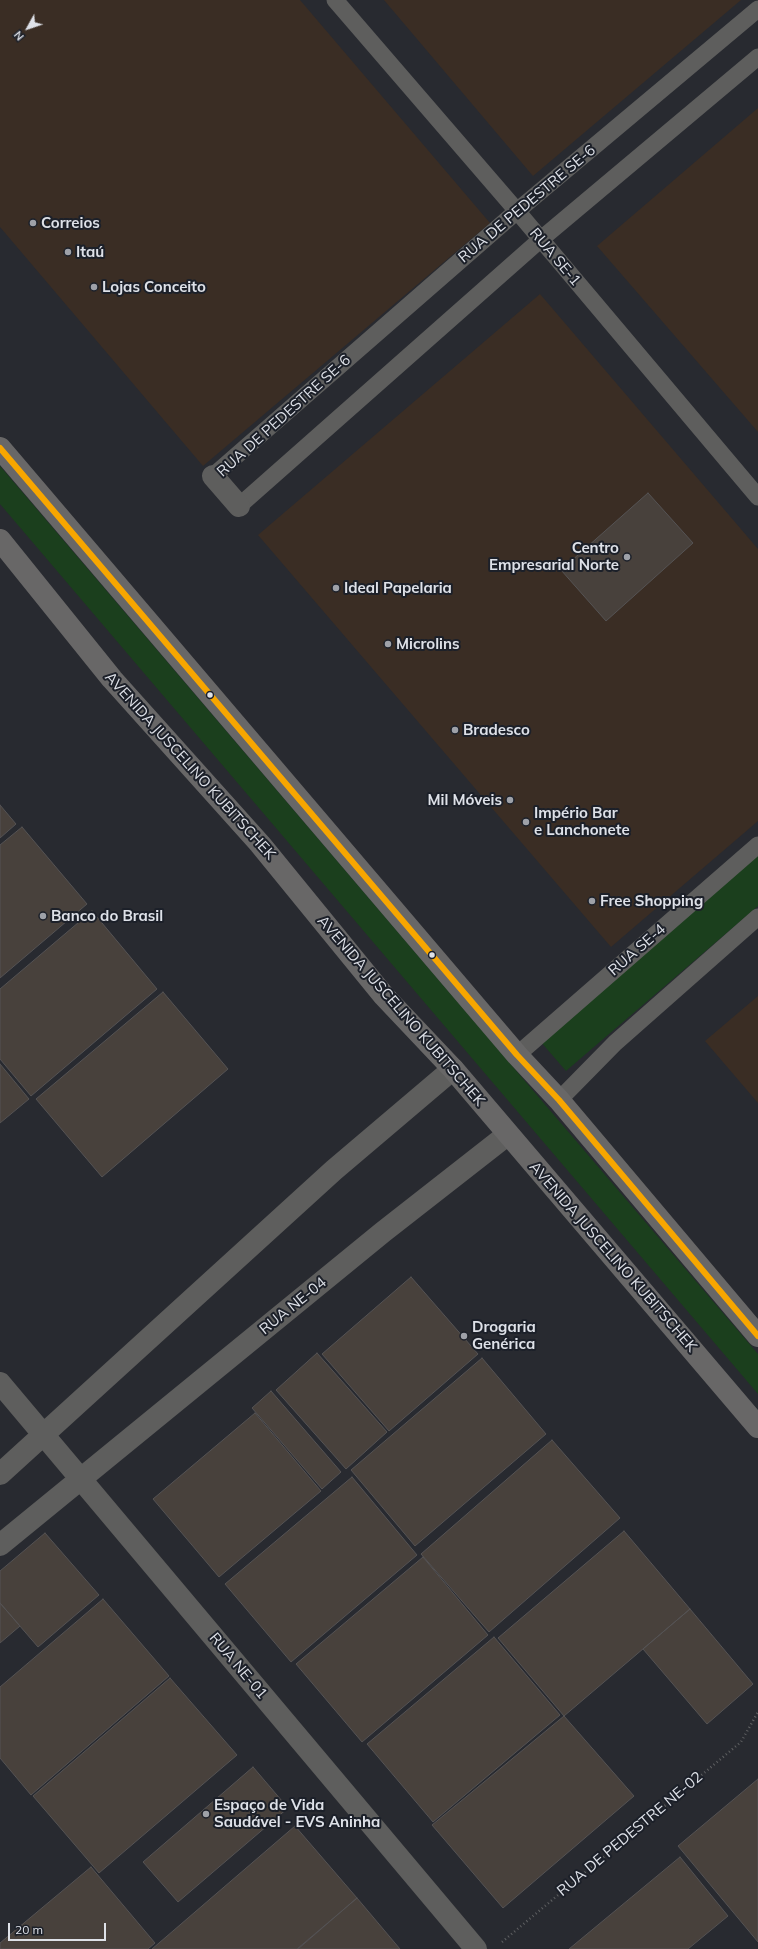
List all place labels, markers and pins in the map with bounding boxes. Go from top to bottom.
place label: Correios [41,214,100,232]
marker: Correios [28,218,38,228]
place label: Itaú [76,243,104,261]
marker: Itaú [63,247,73,257]
place label: Lojas Conceito [102,278,206,296]
marker: Lojas Conceito [89,282,99,292]
place label: Centro Empresarial Norte [489,539,619,574]
marker: Centro Empresarial Norte [622,552,632,562]
place label: Ideal Papelaria [344,579,452,597]
marker: Ideal Papelaria [331,583,341,593]
place label: Microlins [396,635,460,653]
marker: Microlins [383,639,393,649]
unlabelled marker [205,690,215,700]
place label: Bradesco [463,721,530,739]
marker: Bradesco [450,725,460,735]
place label: Mil Móveis [428,791,502,809]
marker: Mil Móveis [505,795,515,805]
place label: Império Bar e Lanchonete [534,804,630,839]
marker: Império Bar e Lanchonete [521,817,531,827]
place label: Free Shopping [600,892,703,910]
marker: Free Shopping [587,896,597,906]
place label: Banco do Brasil [51,907,163,925]
marker: Banco do Brasil [38,911,48,921]
unlabelled marker [427,950,437,960]
place label: Drogaria Genérica [472,1318,536,1353]
marker: Drogaria Genérica [459,1331,469,1341]
place label: Espaço de Vida Saudável - EVS Aninha [214,1796,380,1831]
marker: Espaço de Vida Saudável - EVS Aninha [201,1809,211,1819]

